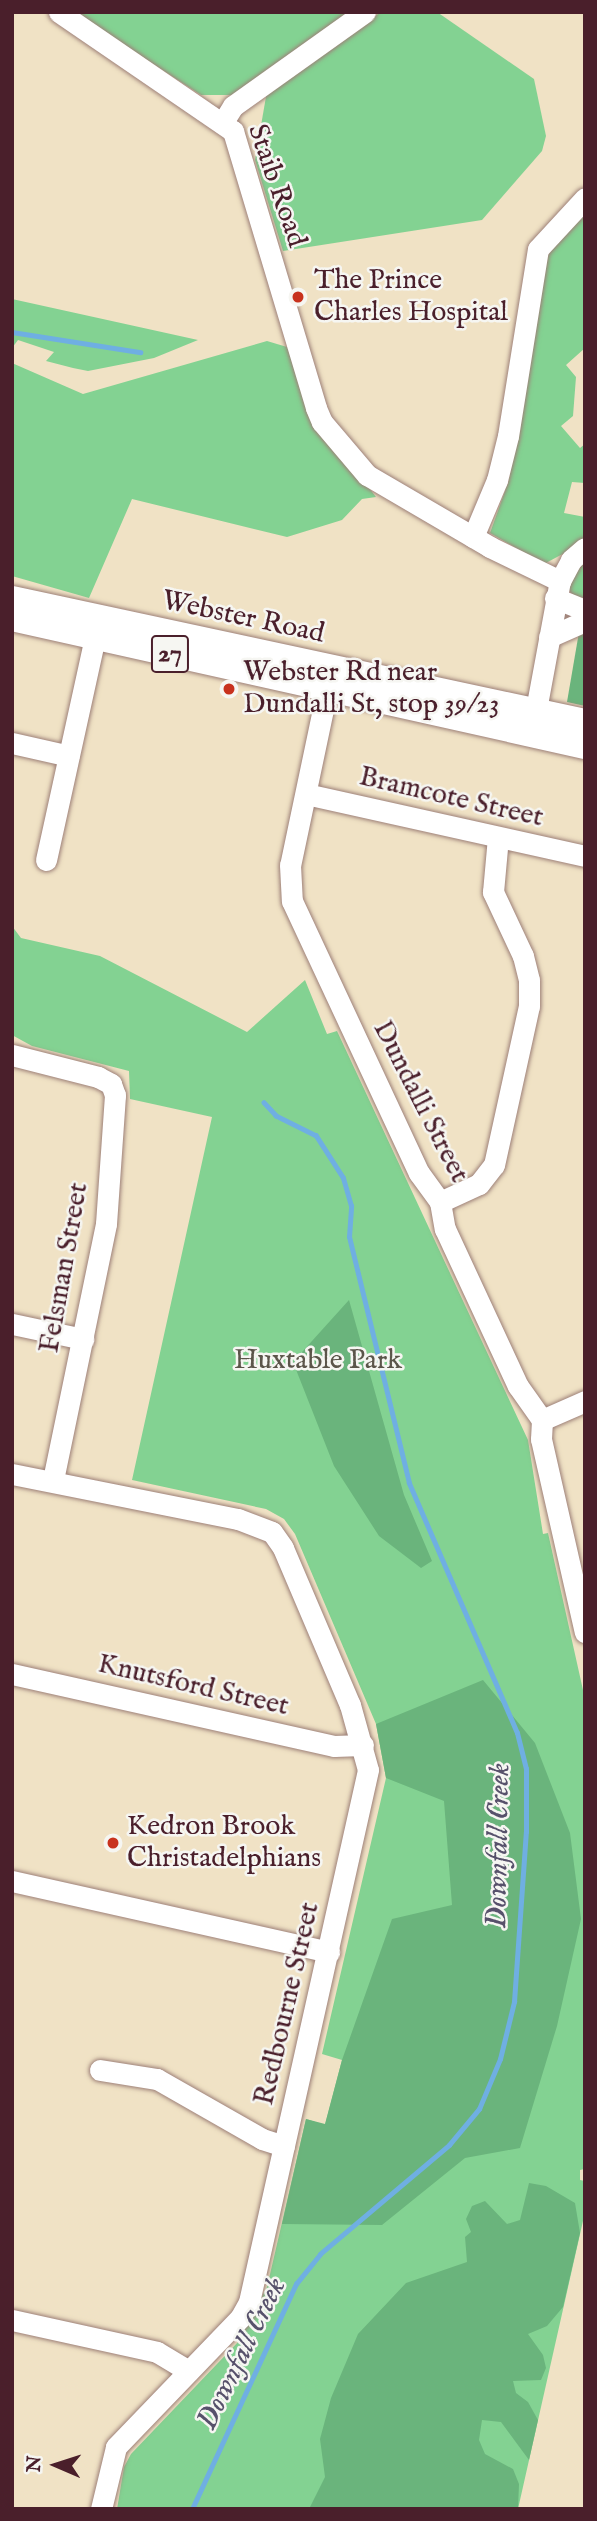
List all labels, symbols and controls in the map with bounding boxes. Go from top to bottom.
street label: Staib Road [239,120,313,252]
place label: The Prince Charles Hospital [314,264,508,330]
marker: The Prince Charles Hospital [288,287,308,307]
street label: Webster Road [159,584,327,652]
road number: 27 [151,632,189,676]
place label: Webster Rd near Dundalli St, stop 39/23 [243,656,500,722]
marker: Webster Rd near Dundalli St, stop 39/23 [221,681,237,697]
street label: Bramcote Street [356,761,546,835]
street label: Dundalli Street [365,1015,475,1189]
street label: Felsman Street [33,1180,97,1356]
park label: Huxtable Park [234,1344,402,1378]
street label: Knutsford Street [94,1648,292,1724]
water label: Downfall Creek [480,1763,518,1929]
place label: Kedron Brook Christadelphians [127,1810,321,1876]
marker: Kedron Brook Christadelphians [105,1835,121,1851]
street label: Redbourne Street [248,1899,328,2109]
water label: Downfall Creek [190,2272,294,2436]
north arrow [21,2430,91,2500]
text: N [23,2455,47,2473]

